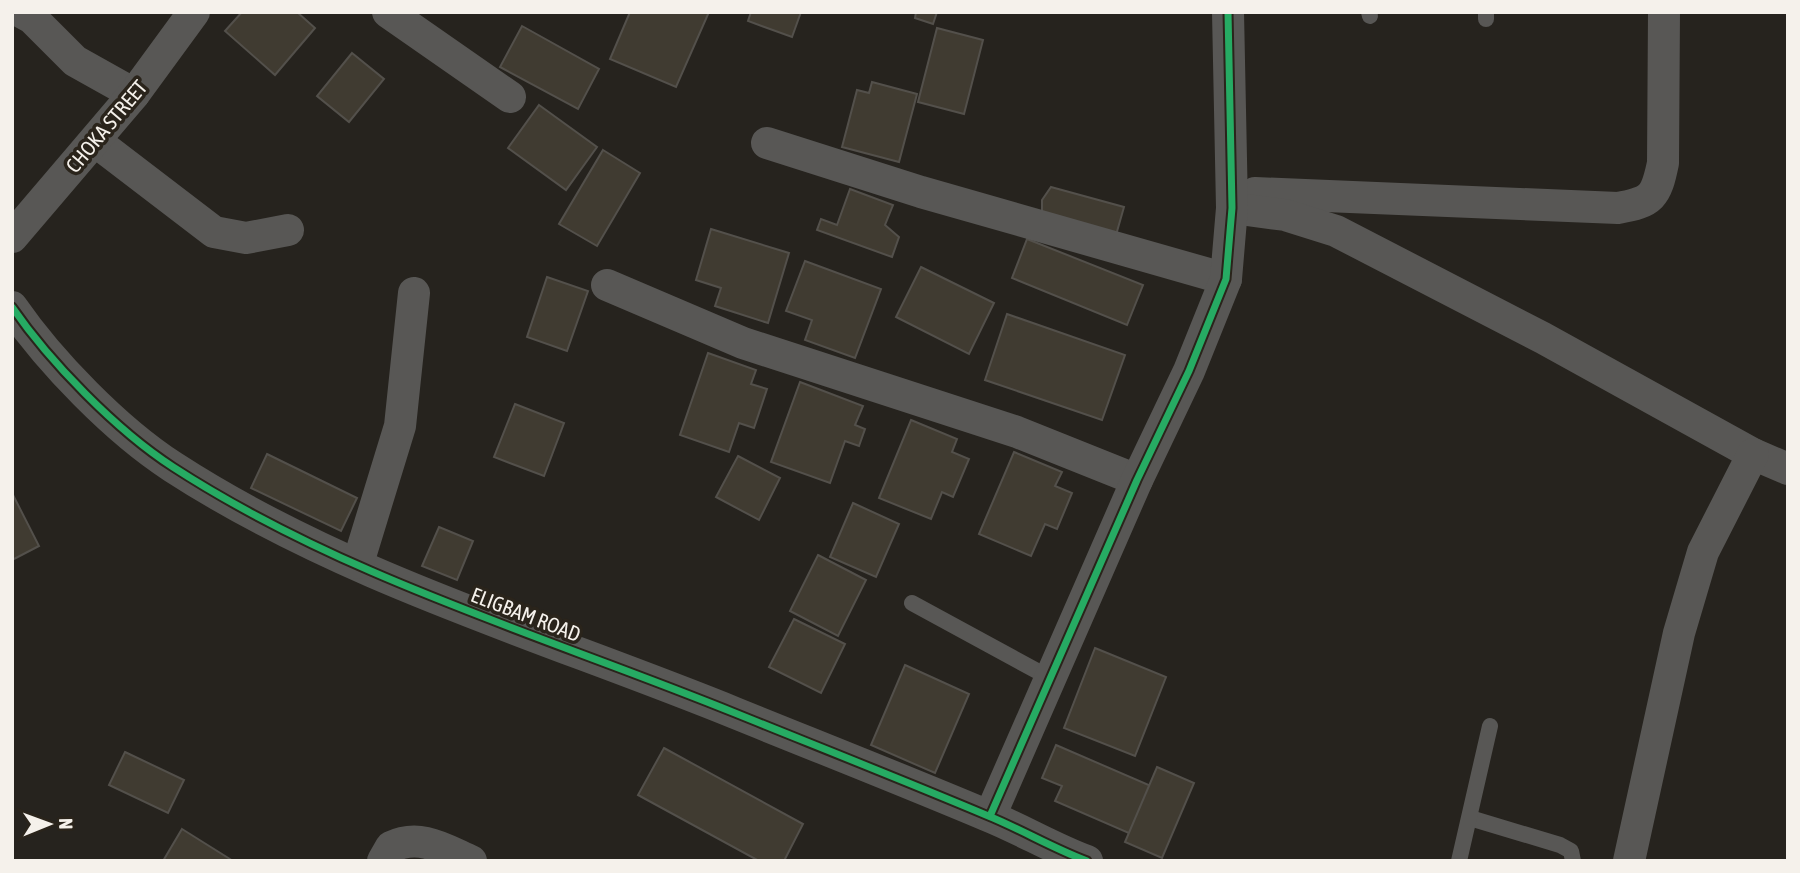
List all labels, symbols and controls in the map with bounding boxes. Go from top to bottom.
street label: CHOKA STREET [60,75,152,177]
street label: ELIGBAM ROAD [468,582,584,646]
north arrow [14,789,84,859]
text: N [55,818,77,830]

